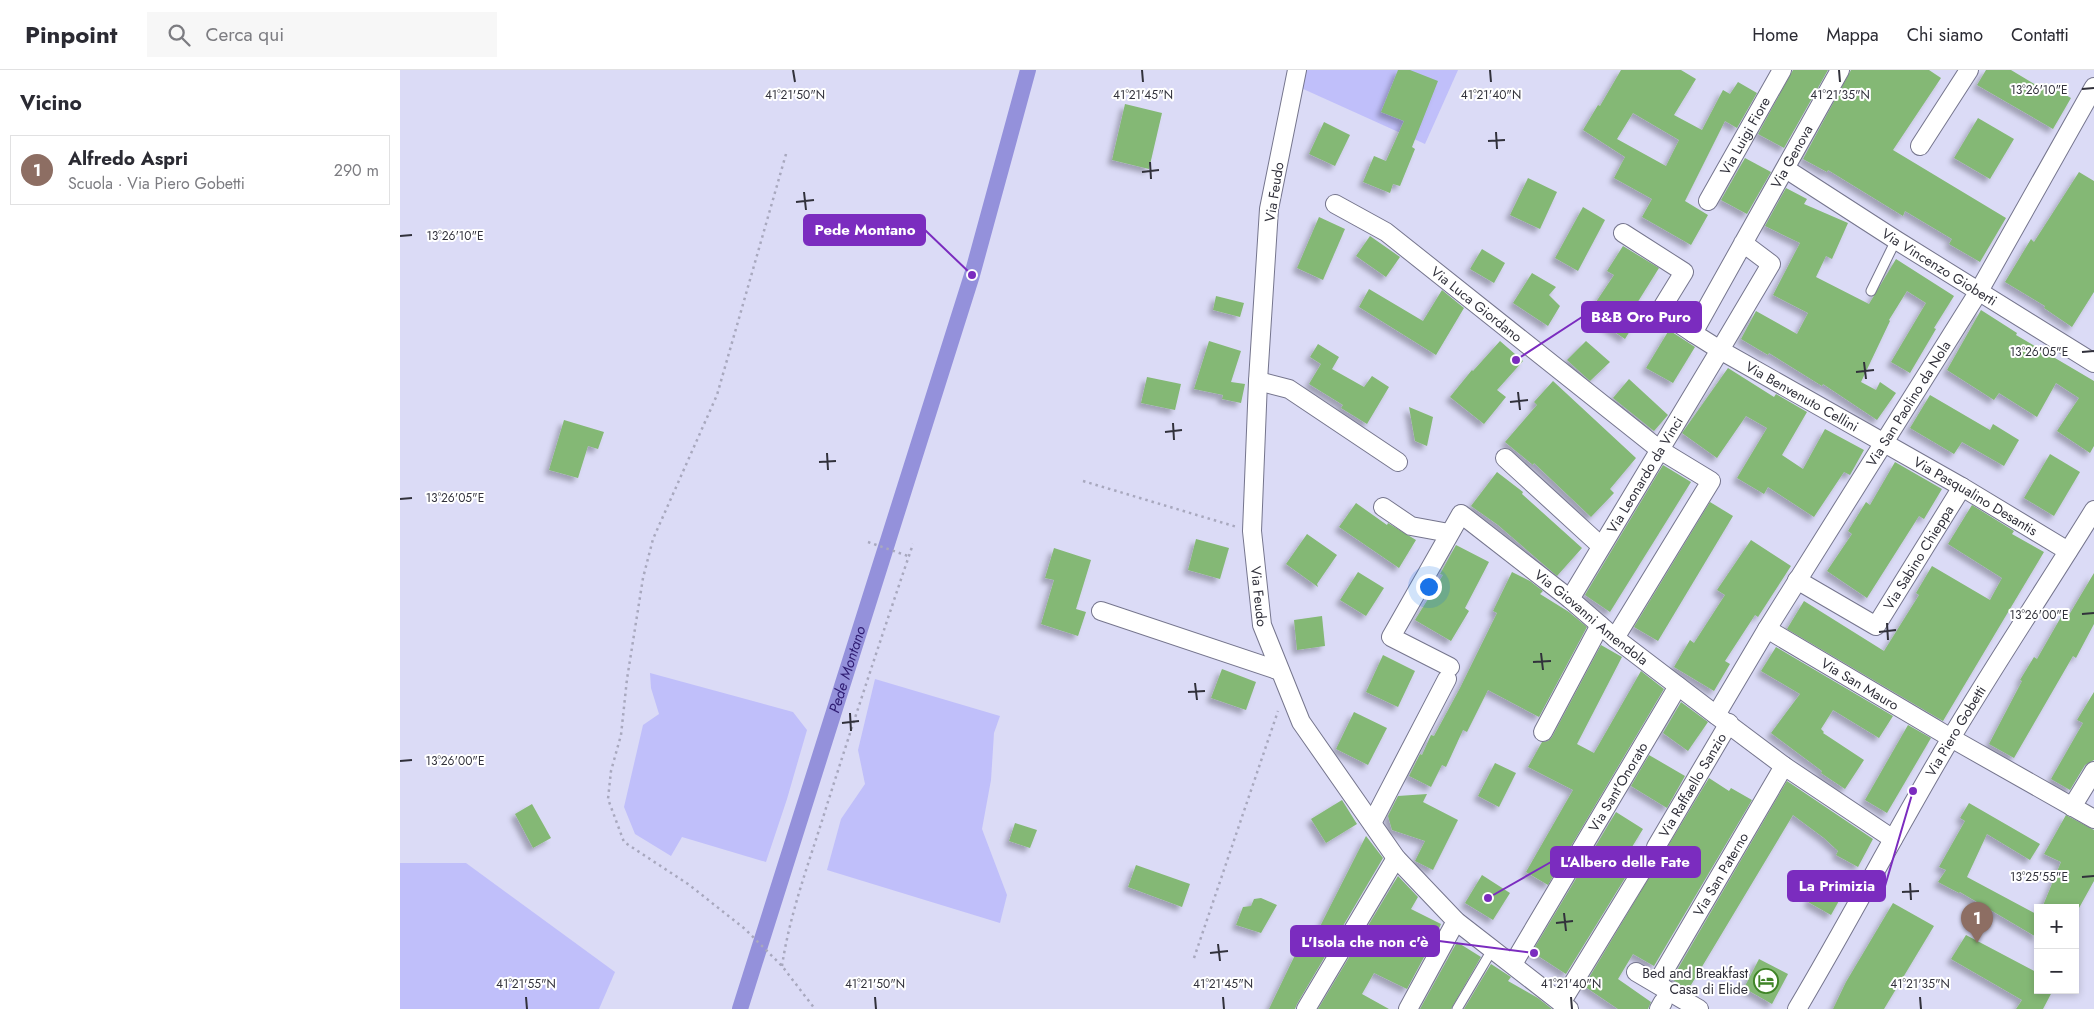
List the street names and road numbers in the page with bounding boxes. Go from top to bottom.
street label: Via Luigi Fiore [1715,93,1775,178]
street label: Via Genova [1766,121,1817,192]
street label: Via Feudo [1259,160,1289,223]
street label: Via Vincenzo Gioberti [1878,223,2001,310]
street label: Via Luca Giordano [1427,262,1527,347]
street label: Via San Paolino da Nola [1861,337,1955,470]
street label: Via Benvenuto Cellini [1742,356,1862,436]
street label: Via Leonardo da Vinci [1602,413,1688,537]
street label: Via Pasqualino Desantis [1910,452,2042,541]
street label: Via Sabino Chieppa [1878,501,1958,614]
street label: Via Feudo [1246,565,1272,628]
street label: Via Giovanni Amendola [1530,565,1652,670]
street label: Via San Mauro [1817,653,1903,715]
street label: Via Piero Gobetti [1921,682,1991,780]
street label: Via Raffaello Sanzio [1654,729,1731,841]
street label: Via Sant'Onorato [1584,738,1653,835]
street label: Via San Paterno [1688,828,1753,920]

